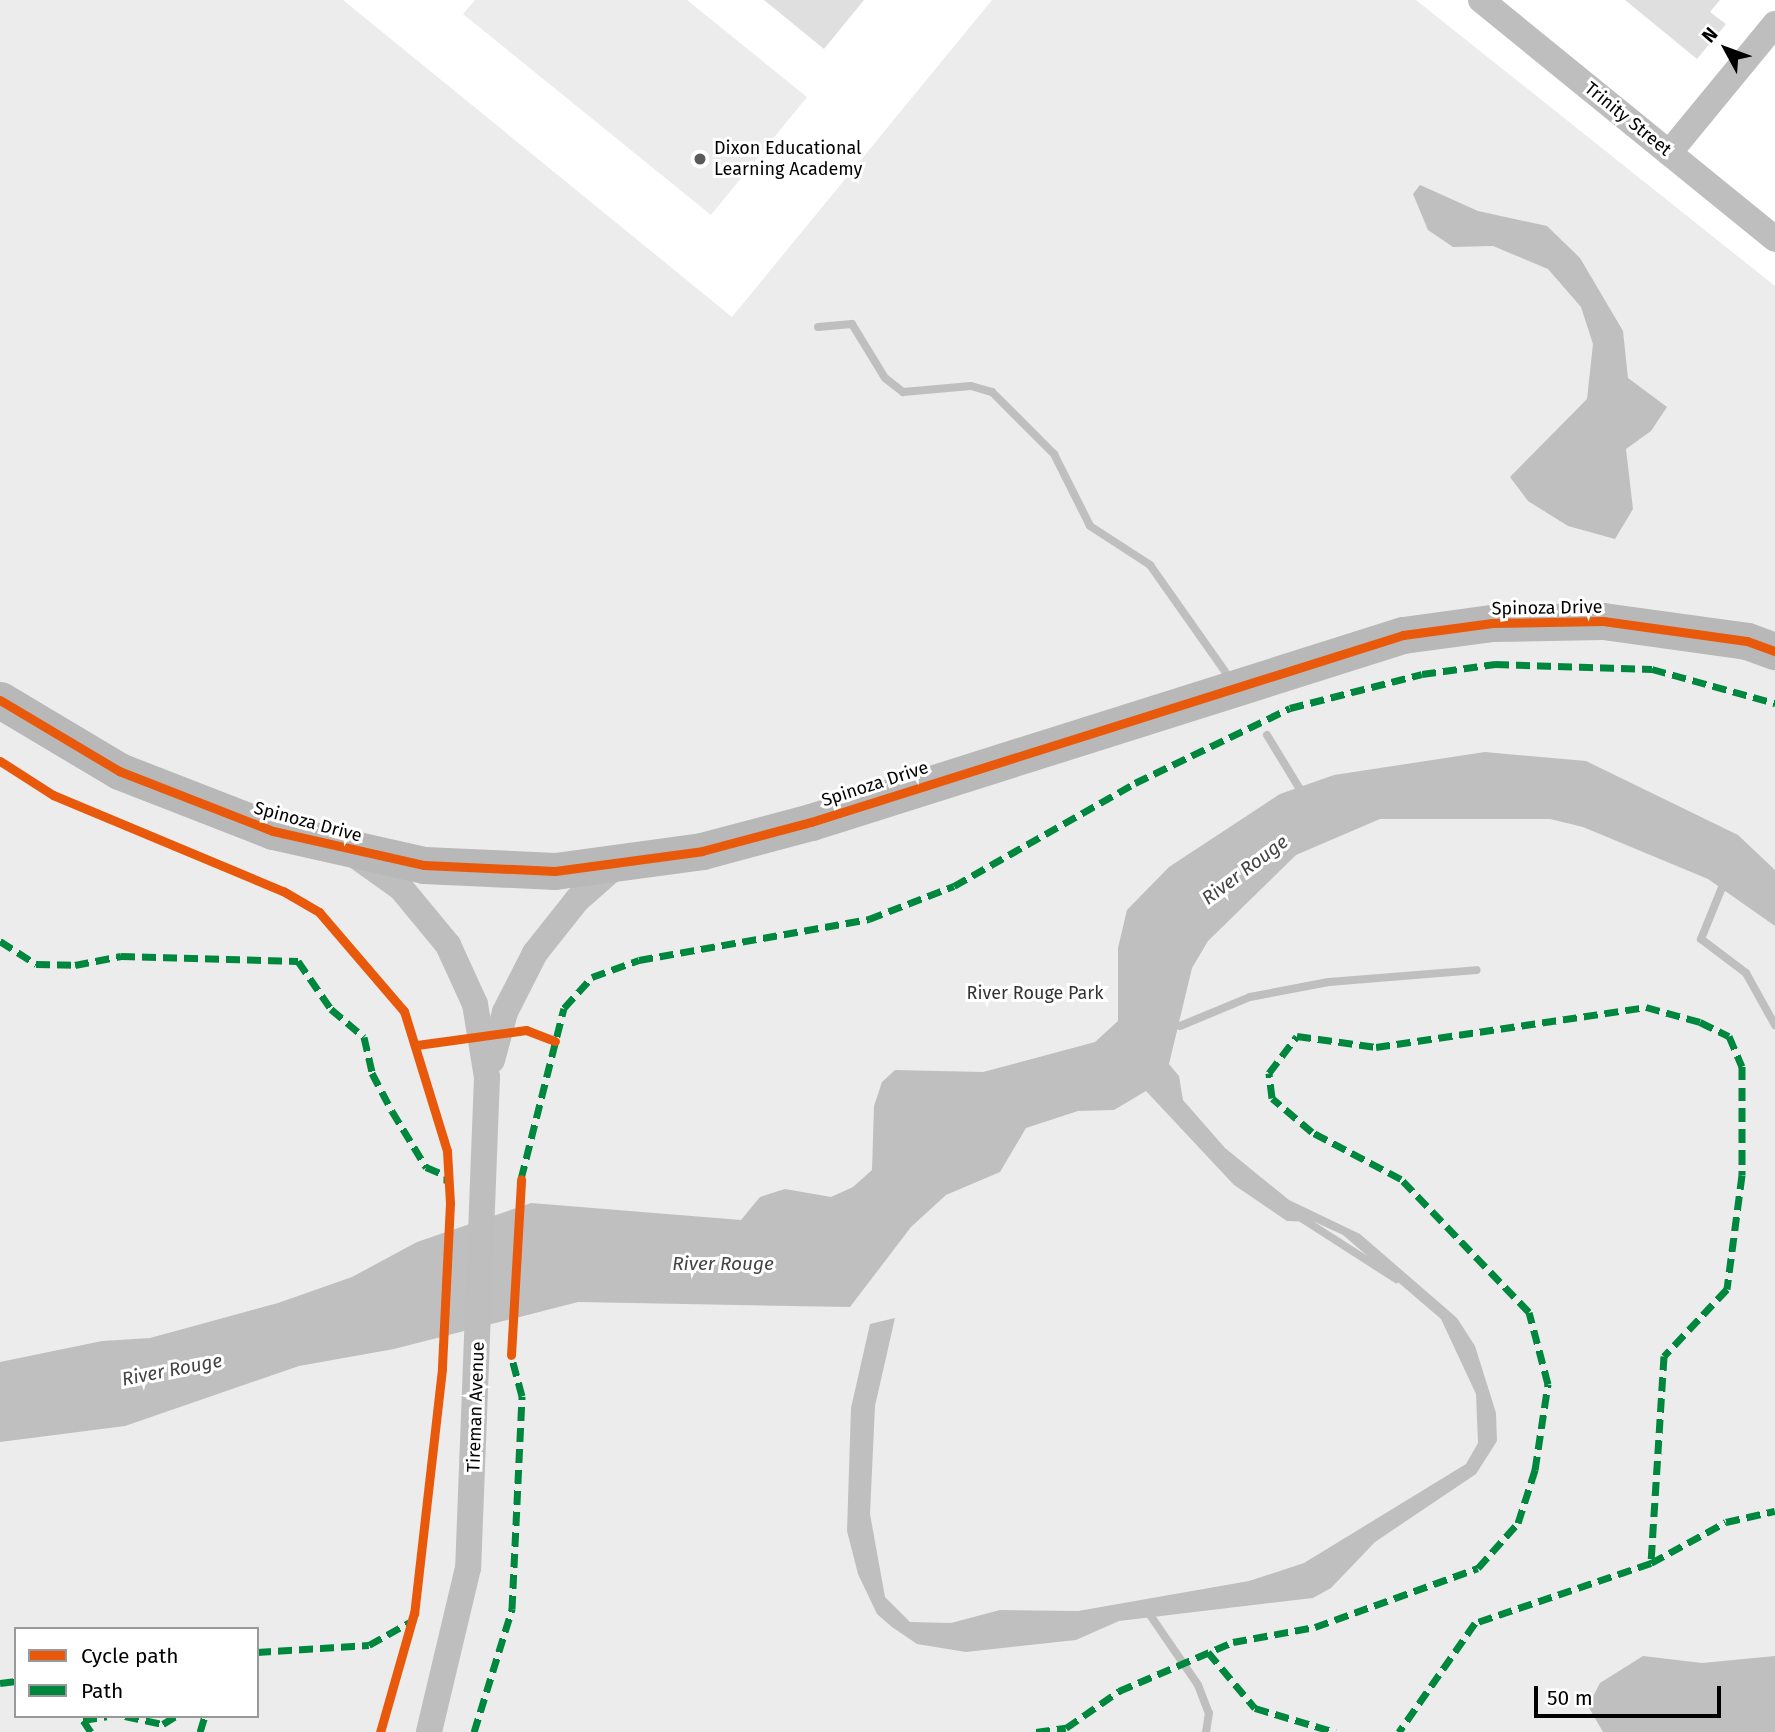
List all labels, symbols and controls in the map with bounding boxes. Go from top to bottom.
north arrow [1691,14,1761,84]
text: N [1697,23,1723,47]
street label: Trinity Street [1580,77,1676,161]
place label: Dixon Educational Learning Academy [714,138,862,180]
marker: Dixon Educational Learning Academy [692,151,708,167]
street label: Spinoza Drive [1491,596,1603,620]
street label: Spinoza Drive [819,757,931,811]
street label: Spinoza Drive [252,797,364,847]
water label: River Rouge [1198,830,1292,910]
park label: River Rouge Park [967,982,1103,1004]
water label: River Rouge [672,1253,774,1275]
street label: Tireman Avenue [463,1341,489,1473]
water label: River Rouge [120,1349,224,1391]
legend [14,1627,259,1718]
text: Cycle path [81,1643,179,1669]
scale bar [1537,1672,1724,1716]
text: Path [81,1678,123,1704]
text: 50 m [1547,1685,1593,1711]

